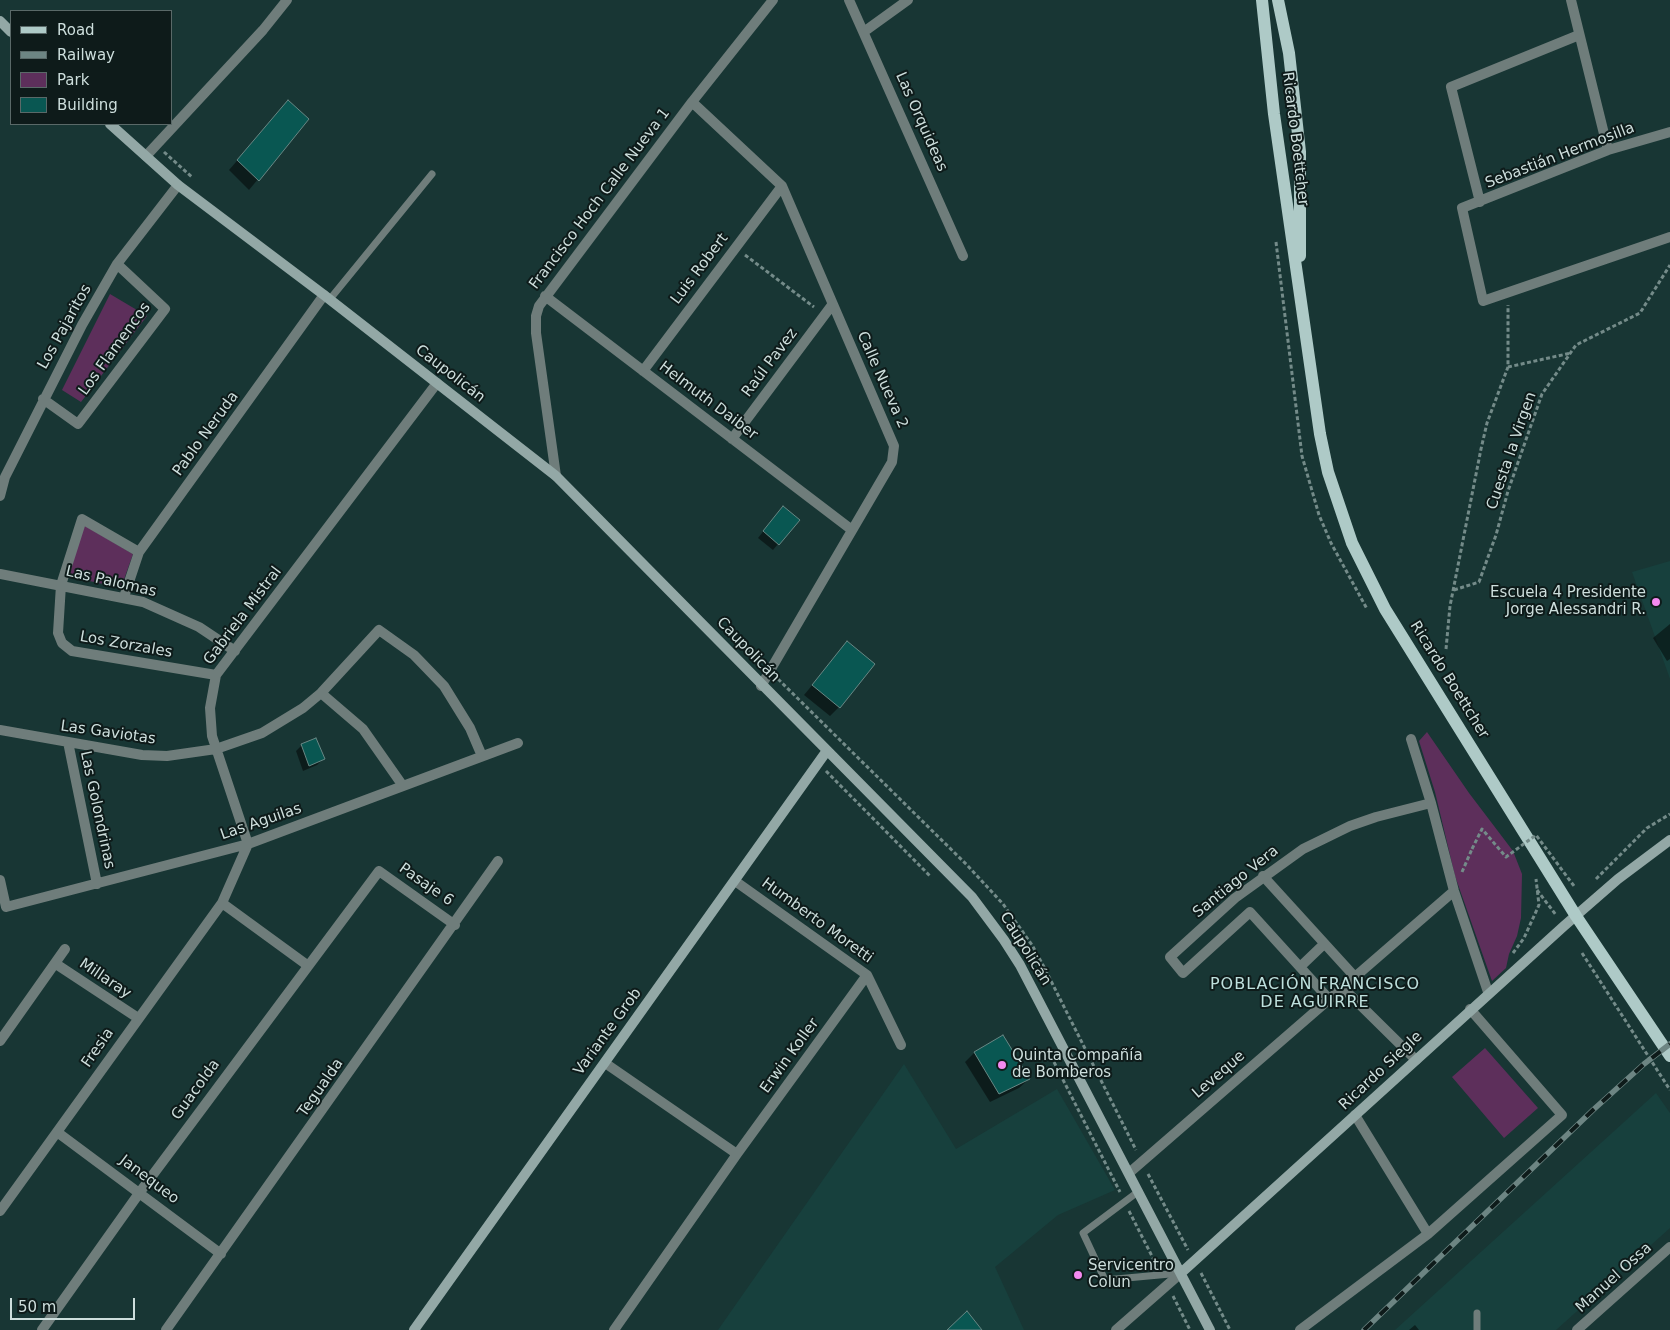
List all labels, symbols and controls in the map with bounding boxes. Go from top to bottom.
legend [10,10,172,125]
text: Road [57,21,95,39]
text: Railway [57,46,115,64]
street label: Las Orquideas [891,70,951,174]
text: Park [57,71,89,89]
street label: Ricardo Boettcher [1278,71,1312,207]
text: Building [57,96,118,114]
street label: Francisco Hoch Calle Nueva 1 [526,105,674,293]
street label: Sebastián Hermosilla [1483,119,1637,193]
street label: Luis Robert [668,230,732,308]
street label: Los Pajaritos [34,282,96,372]
street label: Los Flamencos [75,299,155,399]
street label: Raúl Pavez [738,325,802,401]
street label: Calle Nueva 2 [853,329,911,431]
street label: Caupolicán [412,341,488,407]
street label: Helmuth Daiber [655,358,761,444]
street label: Pablo Neruda [169,388,243,480]
street label: Cuesta la Virgen [1483,390,1541,512]
street label: Las Palomas [64,563,158,601]
street label: Gabriela Mistral [200,563,286,669]
place label: Escuela 4 Presidente Jorge Alessandri R. [1490,584,1646,619]
marker: Escuela 4 Presidente Jorge Alessandri R. [1650,596,1662,608]
street label: Caupolicán [713,614,783,686]
street label: Ricardo Boettcher [1406,618,1492,742]
street label: Los Zorzales [78,628,174,662]
street label: Las Gaviotas [59,717,157,749]
street label: Las Golondrinas [76,749,118,871]
street label: Las Aguilas [218,800,304,844]
street label: Santiago Vera [1190,842,1282,922]
street label: Pasaje 6 [395,860,457,910]
street label: Humberto Moretti [758,875,876,967]
street label: Caupolicán [995,909,1055,989]
street label: Millaray [76,955,134,1003]
district label: POBLACIÓN FRANCISCO DE AGUIRRE [1208,975,1422,1013]
street label: Variante Grob [570,985,646,1079]
street label: Erwin Koller [757,1015,823,1097]
street label: Fresia [78,1025,118,1071]
street label: Ricardo Siegle [1336,1028,1426,1114]
place label: Quinta Compañía de Bomberos [1012,1047,1143,1082]
street label: Leveque [1189,1047,1249,1103]
street label: Tegualda [294,1055,348,1121]
street label: Guacolda [168,1056,224,1124]
marker: Quinta Compañía de Bomberos [996,1059,1008,1071]
street label: Janequeo [116,1152,182,1208]
street label: Manuel Ossa [1572,1239,1656,1317]
place label: Servicentro Colun [1088,1257,1174,1292]
marker: Servicentro Colun [1072,1269,1084,1281]
scale bar [12,1288,138,1320]
text: 50 m [18,1298,56,1316]

